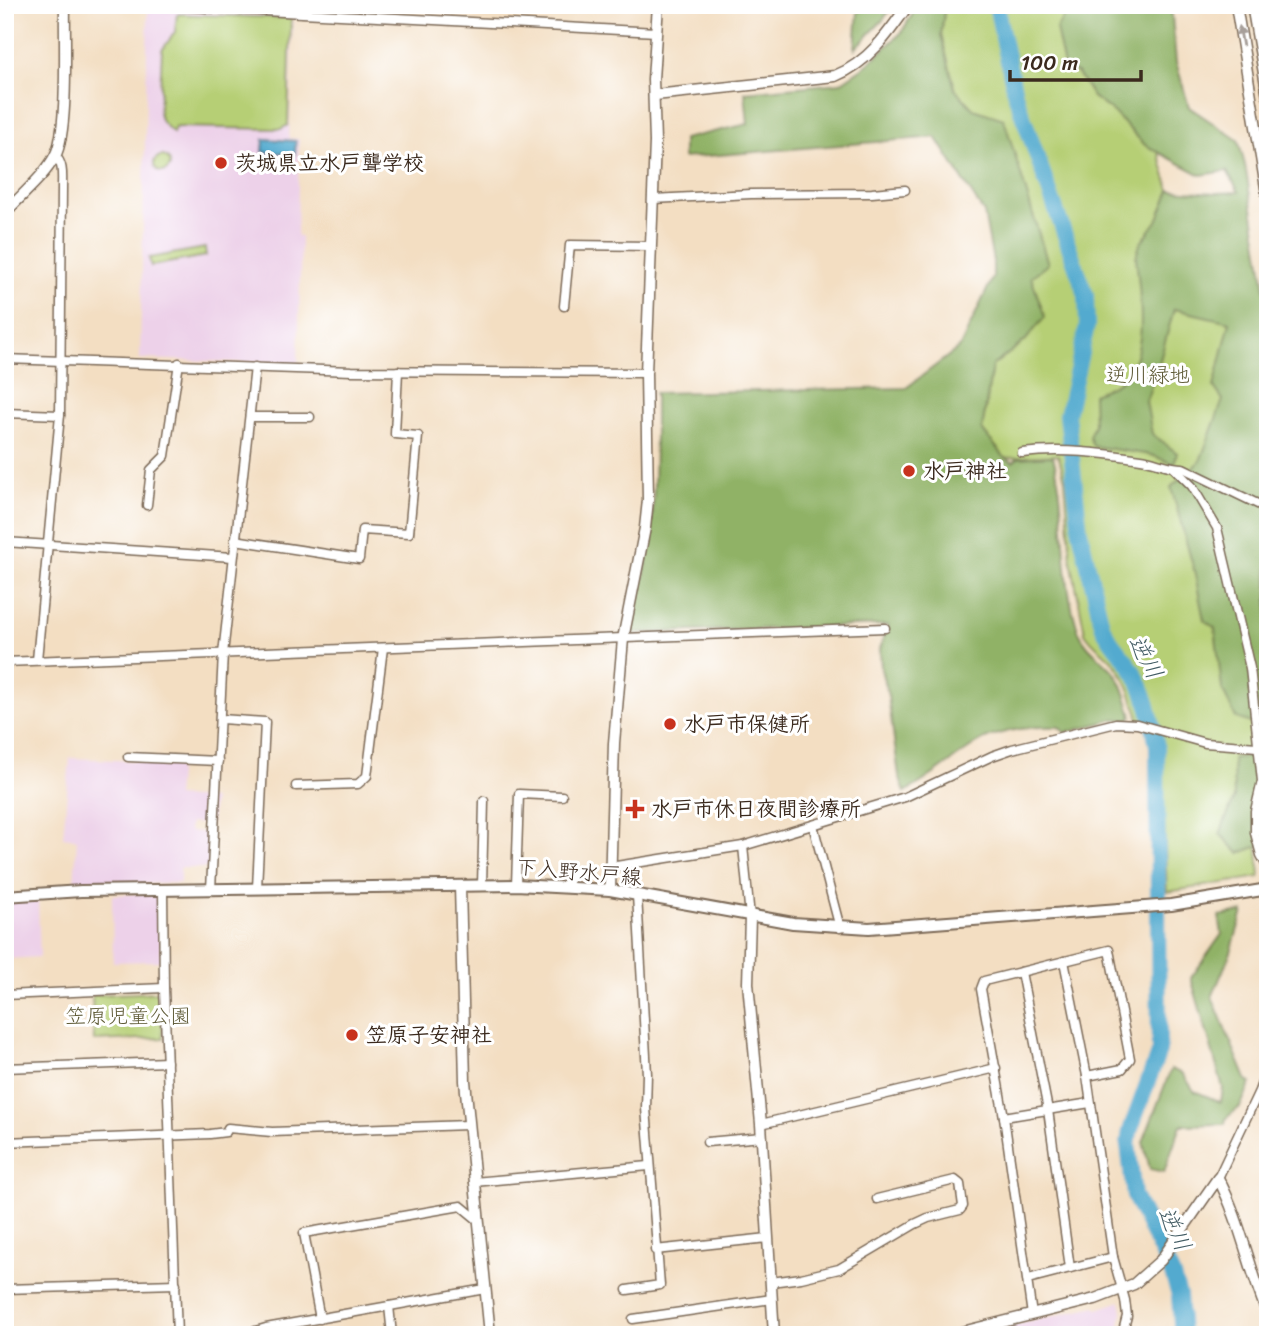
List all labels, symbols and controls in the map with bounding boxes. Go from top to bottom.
one-way arrow [1235,25,1246,47]
scale bar [1010,38,1142,82]
text: 100 m [1021,44,1078,82]
place label: 茨城県立水戸聾学校 [235,144,424,182]
marker: 茨城県立水戸聾学校 [213,155,229,171]
park label: 逆川緑地 [1106,356,1190,394]
place label: 水戸神社 [923,452,1007,490]
marker: 水戸神社 [901,463,917,479]
water label: 逆川 [1117,627,1174,687]
place label: 水戸市保健所 [684,705,810,743]
marker: 水戸市保健所 [662,716,678,732]
place label: 水戸市休日夜間診療所 [651,790,861,828]
marker: 水戸市休日夜間診療所 [625,799,645,819]
street label: 下入野水戸線 [515,848,643,896]
park label: 笠原児童公園 [65,997,191,1035]
place label: 笠原子安神社 [366,1016,492,1054]
marker: 笠原子安神社 [344,1027,360,1043]
water label: 逆川 [1146,1200,1203,1259]

